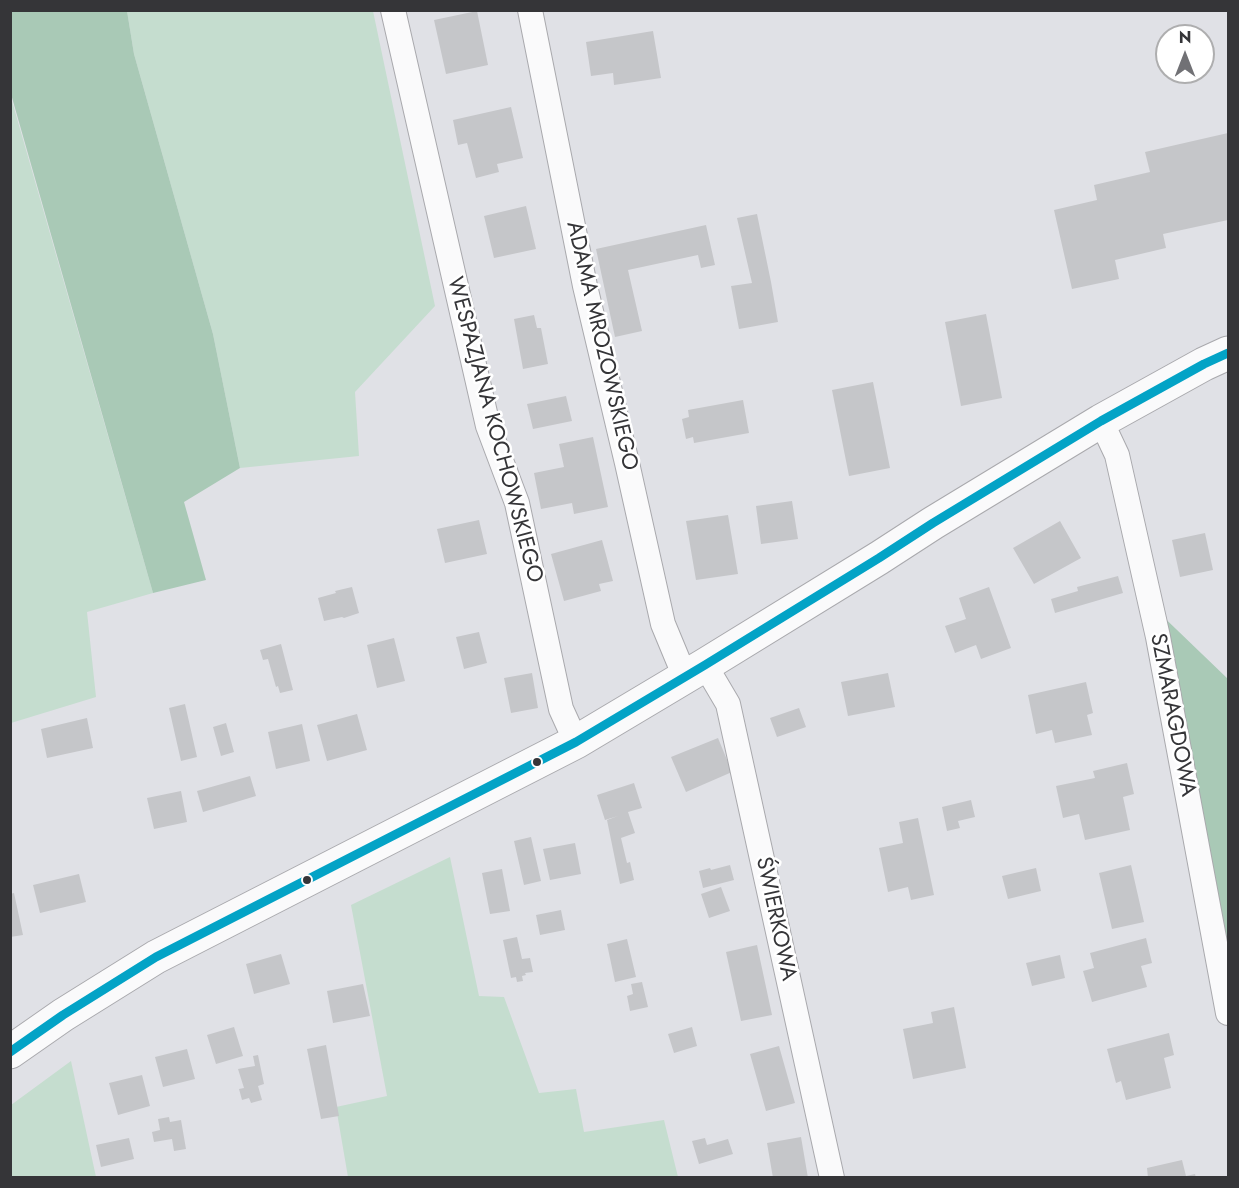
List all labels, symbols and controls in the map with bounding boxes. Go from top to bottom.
north arrow [1155,24,1215,84]
text: N [1179,26,1191,49]
street label: ADAMA MROZOWSKIEGO [559,219,643,473]
street label: WESPAZJANA KOCHOWSKIEGO [440,274,548,586]
street label: SZMARAGDOWA [1143,631,1201,799]
unlabelled marker [531,756,543,768]
street label: ŚWIERKOWA [749,855,801,983]
unlabelled marker [301,874,313,886]

